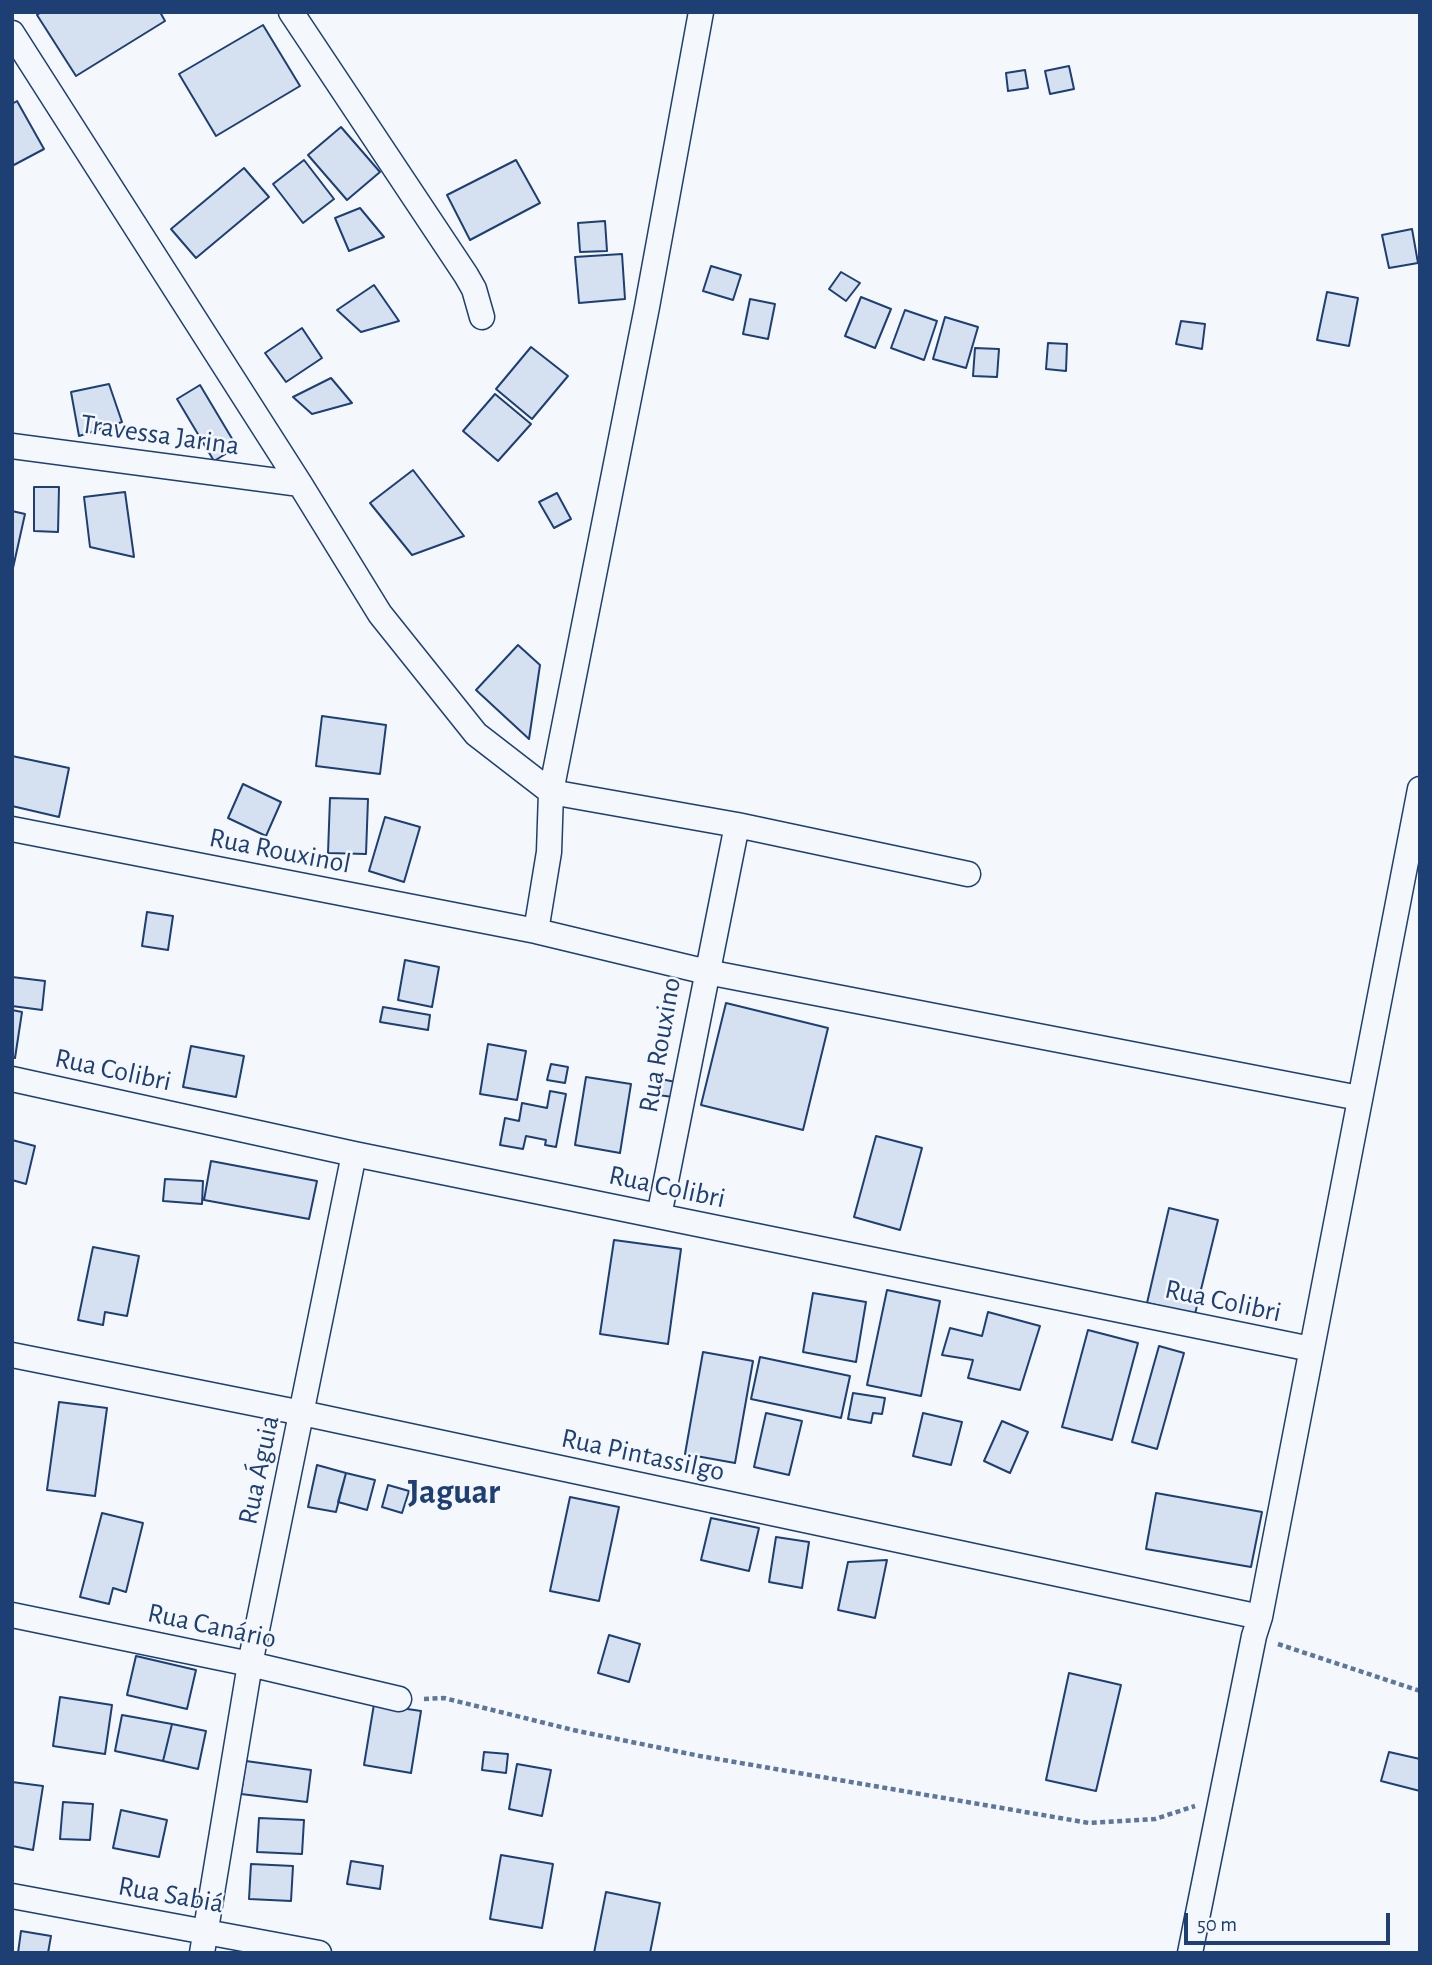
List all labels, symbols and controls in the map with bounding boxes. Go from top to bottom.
street label: Travessa Jarina [78,407,242,463]
street label: Rua Rouxinol [206,821,354,881]
street label: Rua Rouxino [632,975,688,1115]
street label: Rua Colibri [52,1041,174,1099]
street label: Rua Colibri [606,1158,728,1216]
street label: Rua Colibri [1162,1272,1284,1330]
street label: Rua Águia [231,1412,287,1528]
street label: Rua Pintassilgo [558,1421,728,1489]
district label: Jaguar [408,1471,500,1513]
street label: Rua Canário [145,1596,279,1656]
street label: Rua Sabiá [116,1869,226,1921]
scale bar [1187,1898,1394,1942]
text: 50 m [1197,1914,1237,1935]

